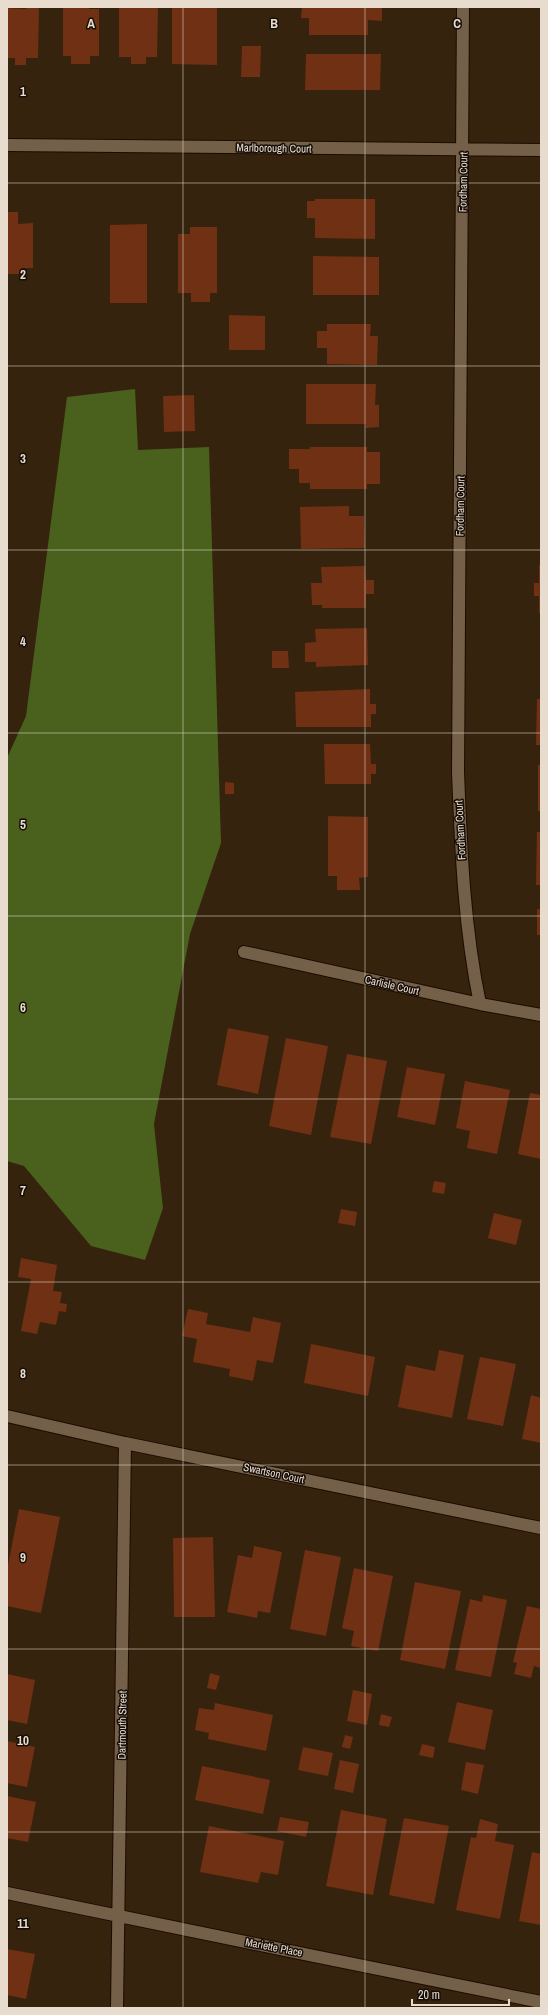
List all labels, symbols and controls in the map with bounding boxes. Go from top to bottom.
text: A [87,15,95,32]
text: B [270,15,278,32]
text: C [453,15,461,32]
text: 1 [20,83,26,100]
street label: Marlborough Court [236,140,312,156]
street label: Fordham Court [455,151,471,212]
text: 2 [20,266,26,283]
text: 3 [20,450,26,467]
street label: Fordham Court [452,475,468,536]
text: 4 [20,633,26,650]
street label: Fordham Court [451,799,469,860]
text: 5 [20,816,26,833]
street label: Carlisle Court [364,972,421,998]
text: 6 [20,999,26,1016]
text: 7 [20,1182,26,1199]
text: 8 [20,1365,26,1382]
street label: Swartson Court [242,1460,306,1486]
text: 9 [20,1549,26,1566]
street label: Dartmouth Street [114,1690,130,1759]
text: 10 [17,1732,29,1749]
text: 11 [17,1915,29,1932]
street label: Mariette Place [244,1935,304,1959]
scale bar [412,1981,509,2007]
text: 20 m [418,1987,440,2003]

